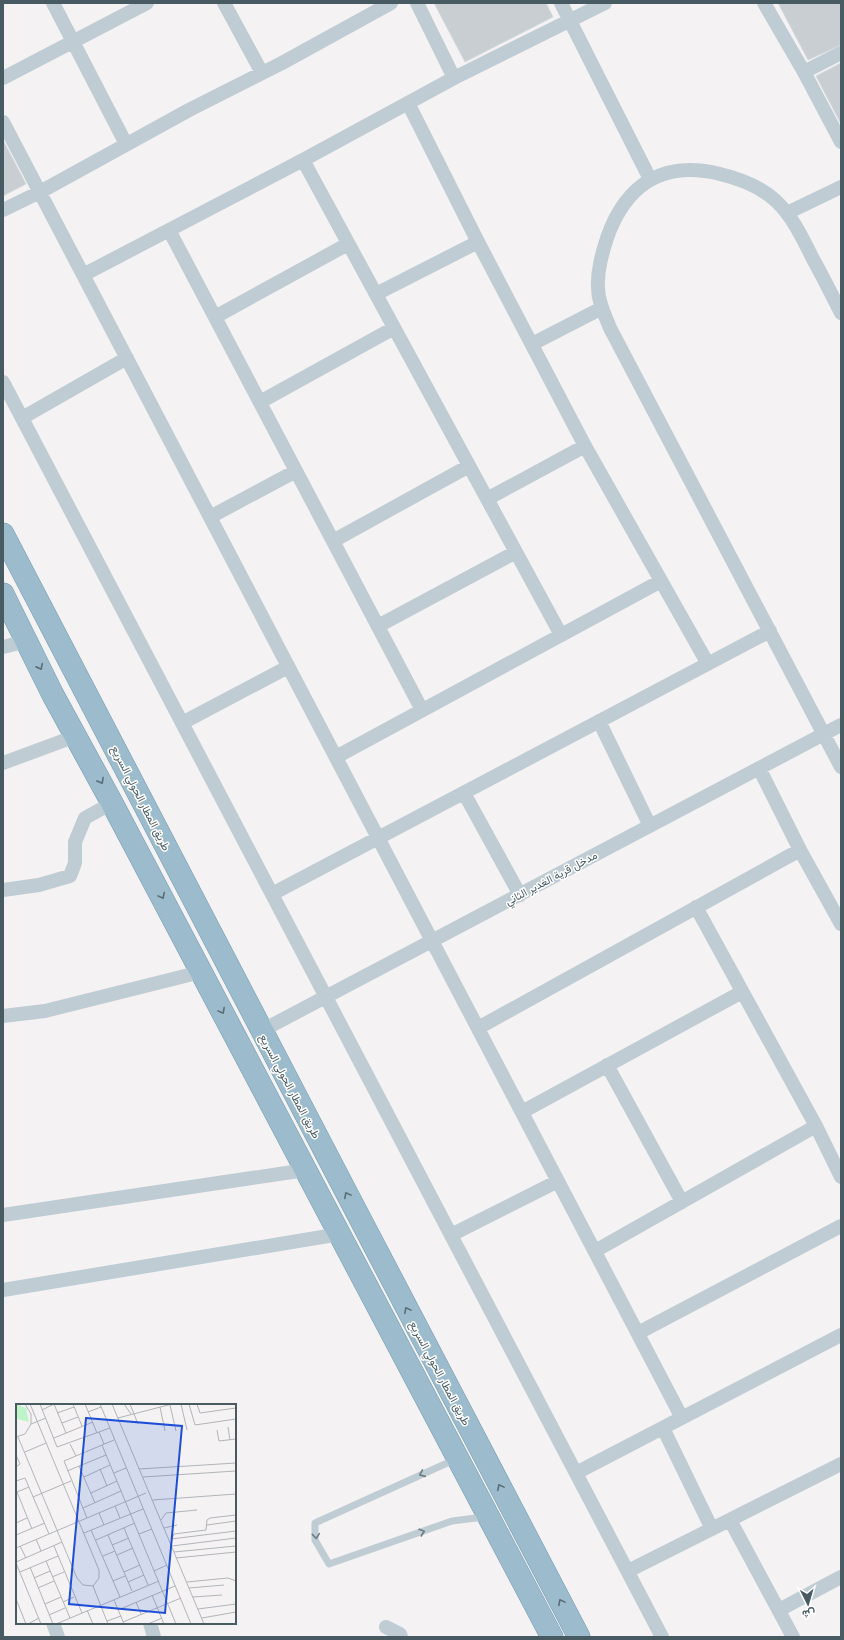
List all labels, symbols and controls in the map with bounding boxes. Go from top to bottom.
one-way arrow [35,662,43,670]
street label: طريق المطار الحولي السريع [106,743,174,854]
one-way arrow [96,777,103,785]
street label: مدخل قرية الغدير الثاني [502,848,601,911]
one-way arrow [157,892,164,899]
one-way arrow [217,1007,225,1014]
street label: طريق المطار الحولي السريع [254,1031,323,1142]
one-way arrow [344,1192,352,1199]
one-way arrow [405,1307,412,1314]
street label: طريق المطار الحولي السريع [404,1318,473,1429]
inset map [16,1404,236,1624]
one-way arrow [419,1469,426,1477]
one-way arrow [497,1484,505,1492]
one-way arrow [418,1528,425,1536]
one-way arrow [311,1532,320,1539]
north arrow [788,1584,828,1624]
one-way arrow [558,1599,565,1607]
text: ش [802,1606,816,1622]

